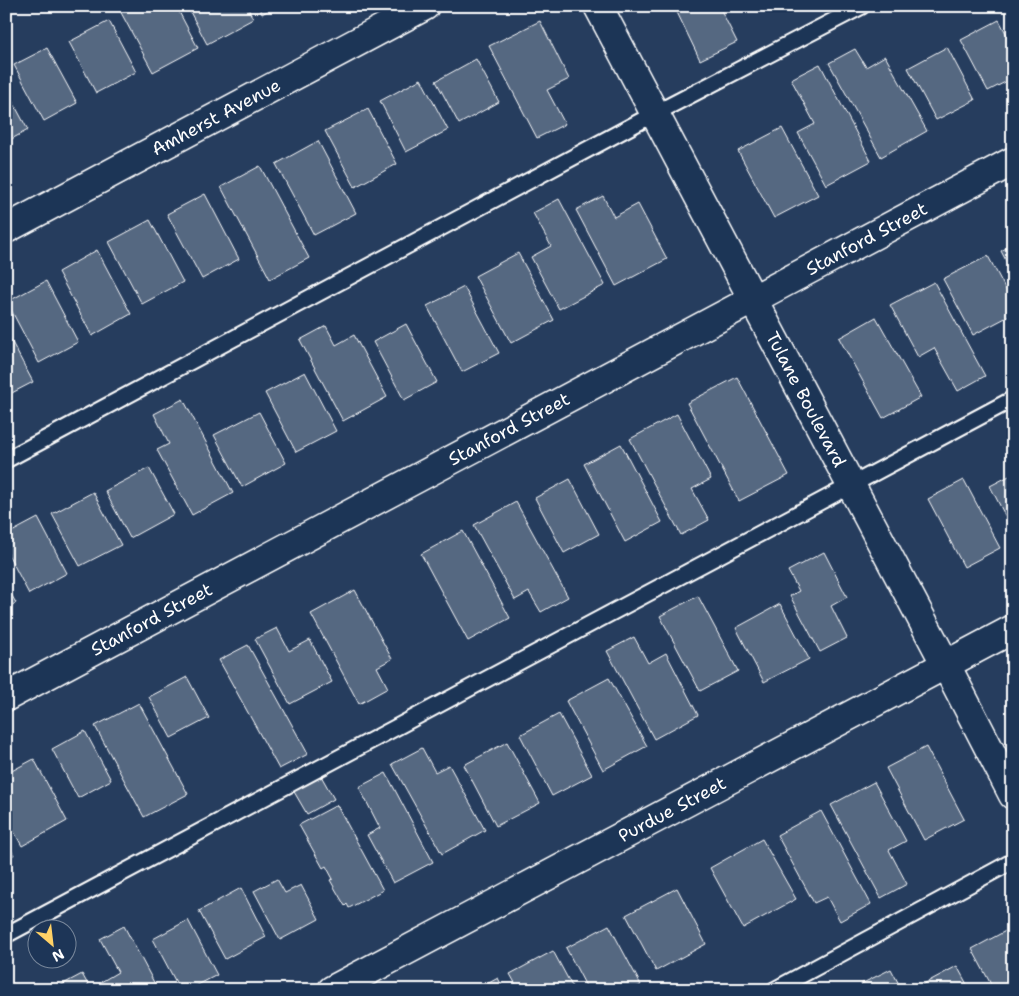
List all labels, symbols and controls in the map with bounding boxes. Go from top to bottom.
street label: Amherst Avenue [147,73,285,161]
street label: Stanford Street [802,197,932,281]
street label: Tulane Boulevard [760,328,851,471]
street label: Stanford Street [444,387,574,471]
street label: Stanford Street [87,577,217,662]
street label: Purdue Street [614,771,730,848]
north arrow [28,918,78,968]
text: N [49,945,67,966]

